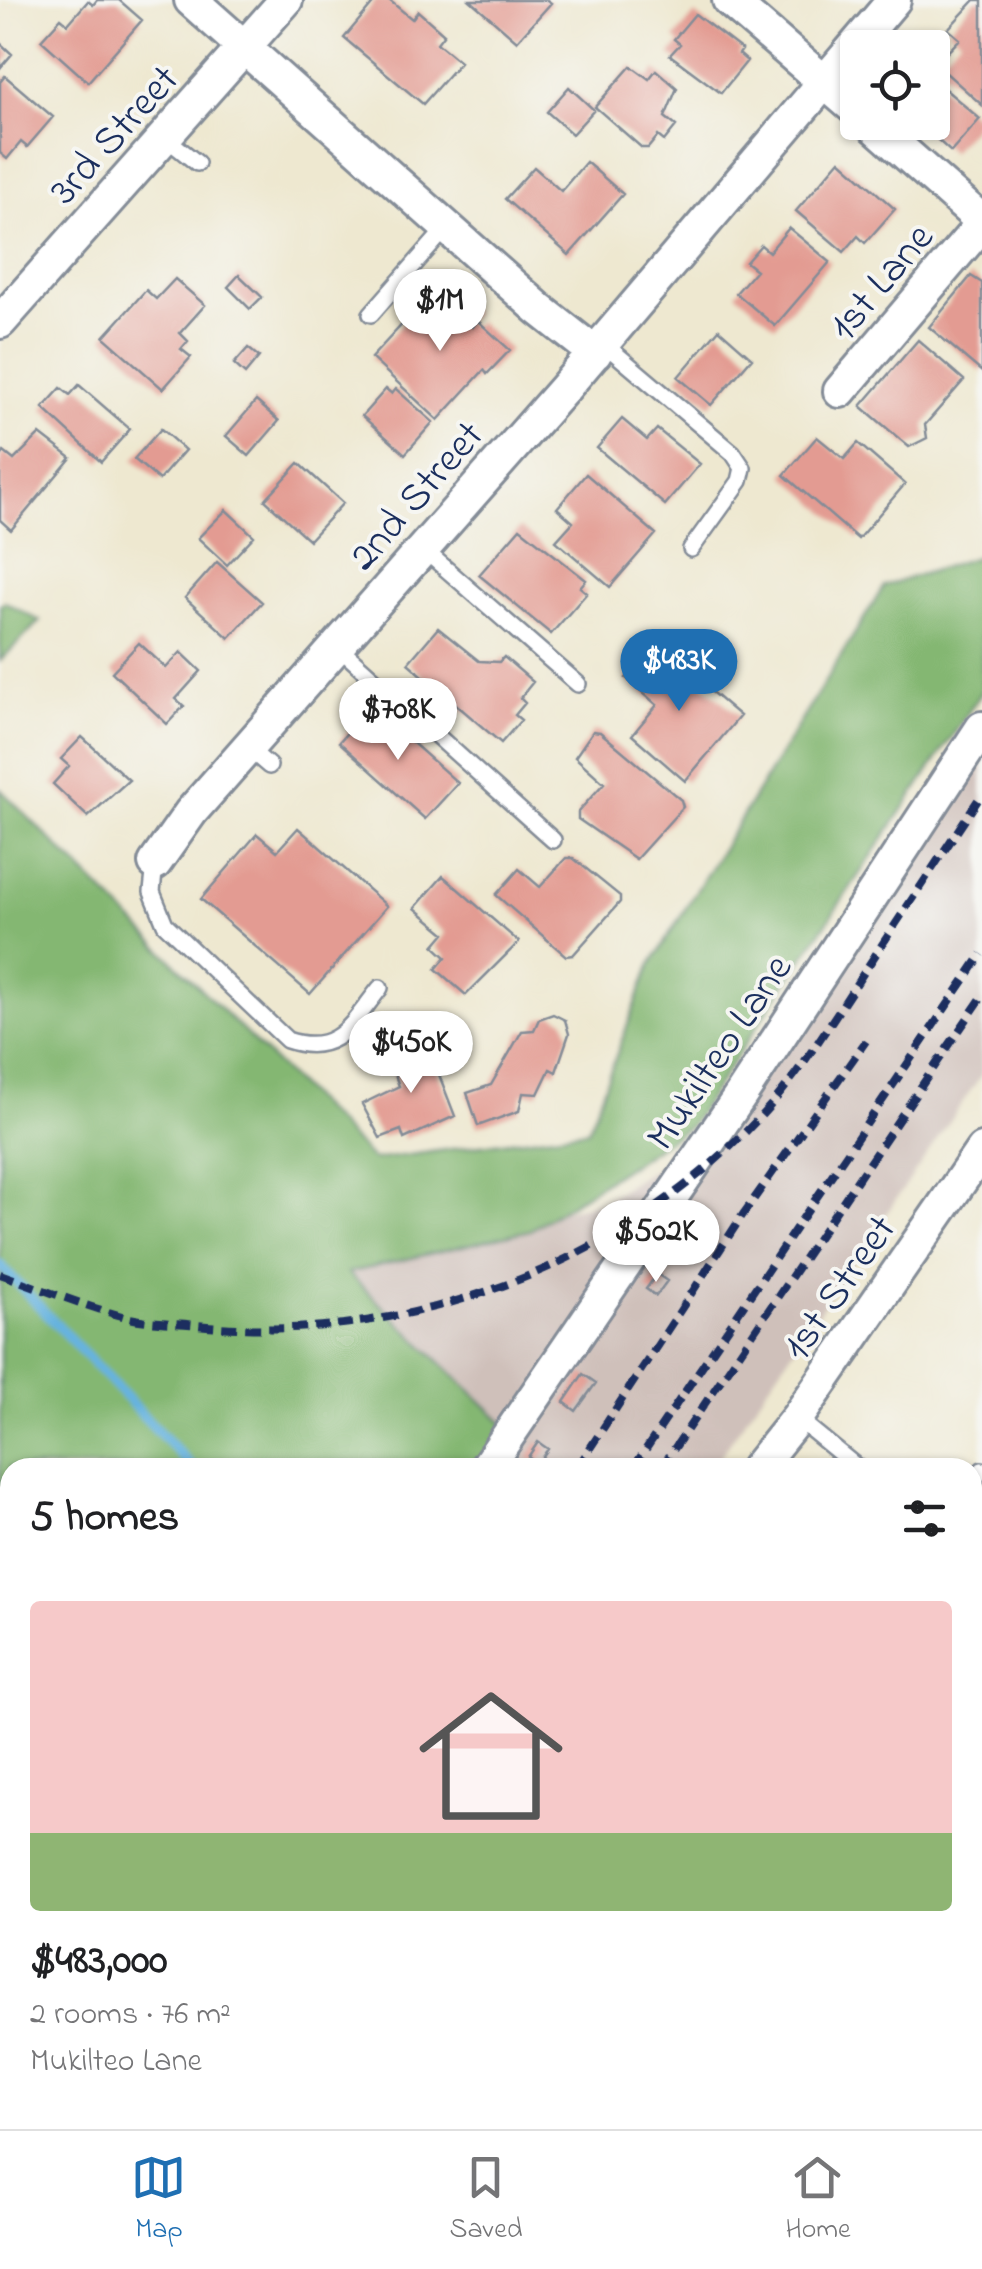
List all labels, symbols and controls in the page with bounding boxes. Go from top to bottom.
map controls [840,30,950,140]
button: locate [840,30,950,140]
street label: 3rd Street [36,52,195,220]
street label: 1st Lane [815,211,950,355]
pin: $1M [392,269,488,354]
text: $1M [416,278,464,325]
street label: 2nd Street [335,408,500,585]
pin: $483K [609,629,749,714]
text: $483K [642,638,716,685]
pin: $708K [328,678,468,763]
text: $708K [361,687,435,734]
street label: Mukilteo Lane [632,943,809,1164]
pin: $450K [341,1011,481,1096]
text: $450K [371,1020,451,1067]
pin: $502K [586,1200,726,1285]
street label: 1st Street [768,1203,913,1374]
text: $502K [615,1209,697,1256]
text: 5 homes [30,1488,179,1549]
icon: filters [897,1491,952,1546]
icon: home [401,1666,581,1846]
text: $483,000 [30,1931,167,1992]
text: 2 rooms · 76 m² [30,1992,231,2039]
text: Mukilteo Lane [30,2039,202,2086]
tab: Map [131,2150,186,2251]
tab: Saved [449,2150,522,2251]
tab: Home [785,2150,851,2251]

